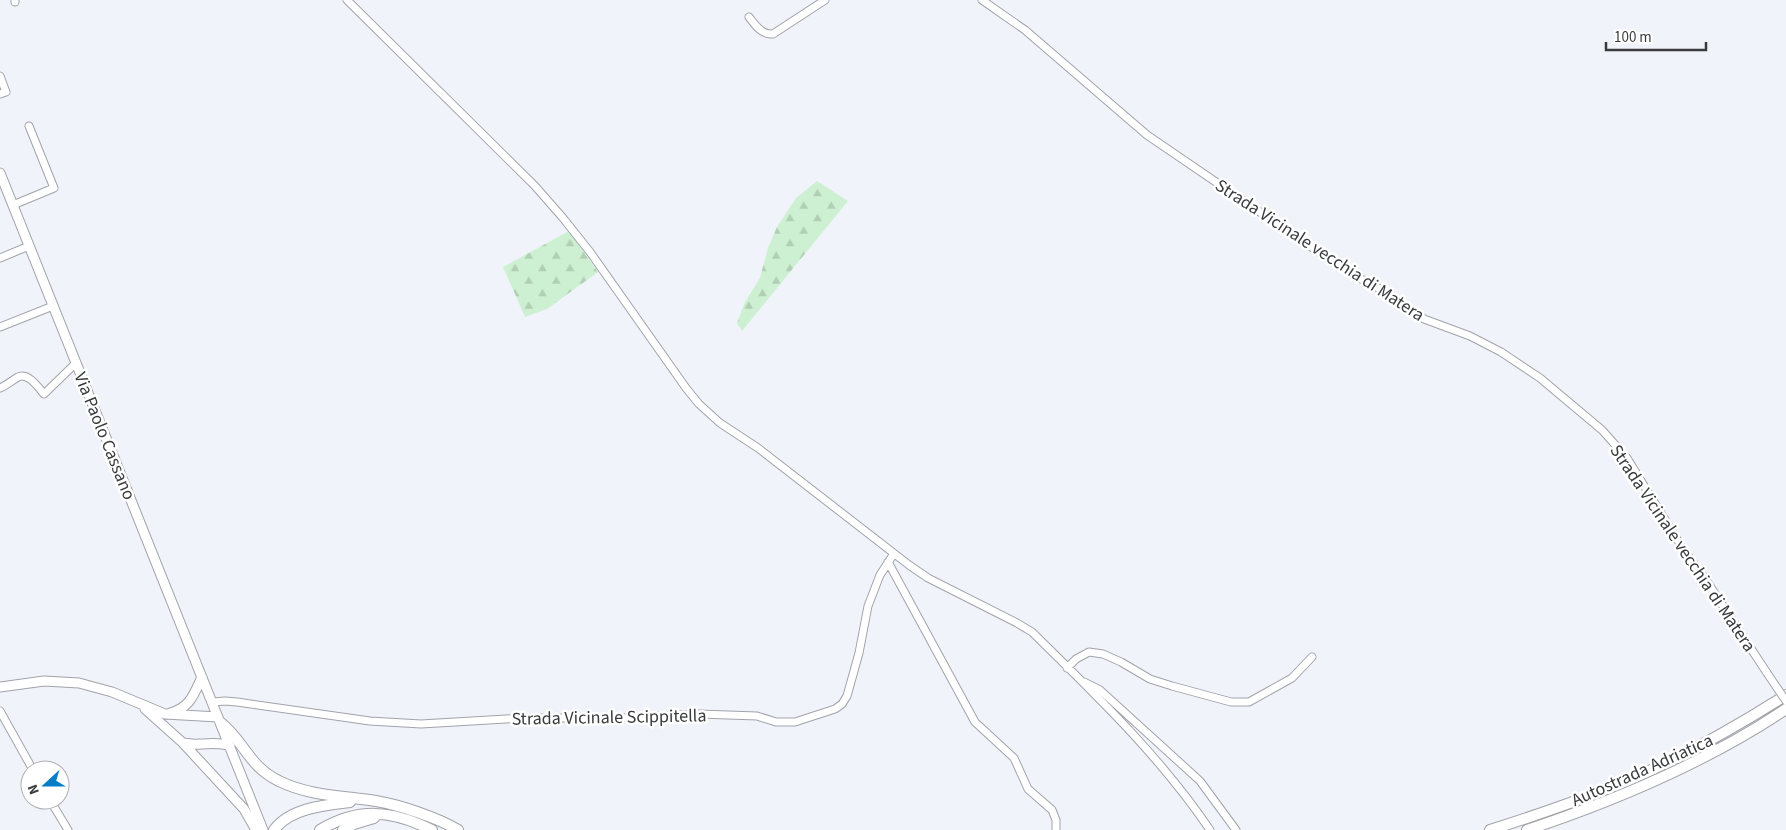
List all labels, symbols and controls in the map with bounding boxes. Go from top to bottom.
scale bar [1606,20,1706,52]
text: 100 m [1614,27,1652,48]
street label: Strada Vicinale vecchia di Matera [1210,173,1429,328]
street label: Via Paolo Cassano [68,369,142,504]
street label: Strada Vicinale vecchia di Matera [1604,440,1761,657]
street label: Strada Vicinale Scippitella [511,703,707,732]
street label: Autostrada Adriatica [1567,728,1717,813]
north arrow [20,760,70,810]
text: N [23,781,45,797]

